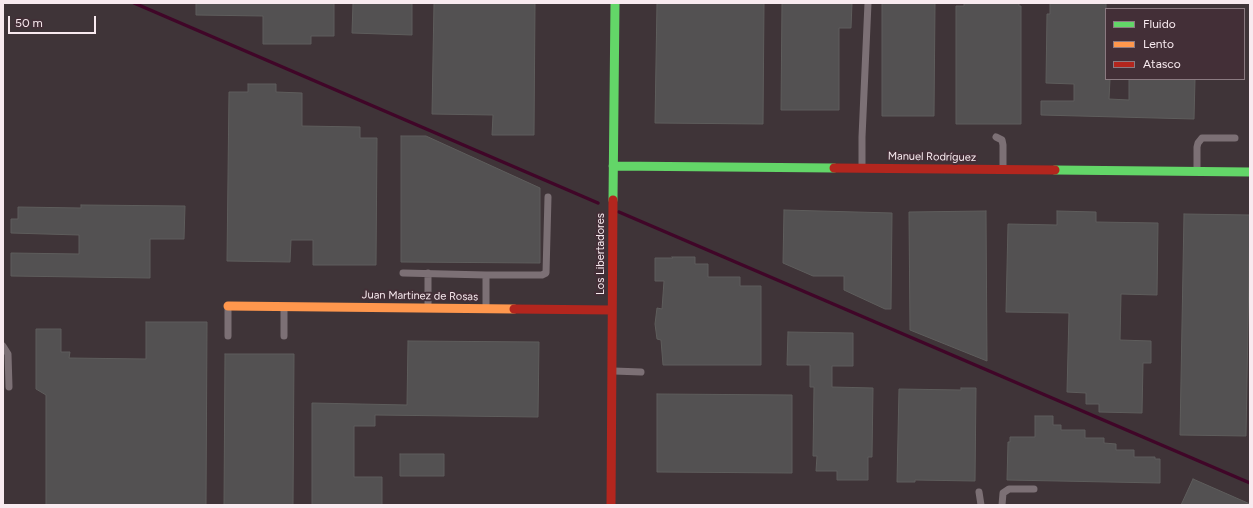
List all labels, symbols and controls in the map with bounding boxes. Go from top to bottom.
scale bar [10,8,98,34]
legend [1105,8,1245,80]
text: 50 m [15,16,43,30]
text: Fluido [1143,17,1176,31]
text: Lento [1143,37,1174,51]
text: Atasco [1143,57,1181,71]
street label: Manuel Rodríguez [888,150,976,164]
street label: Los Libertadores [594,213,608,295]
street label: Juan Martinez de Rosas [362,288,478,304]

